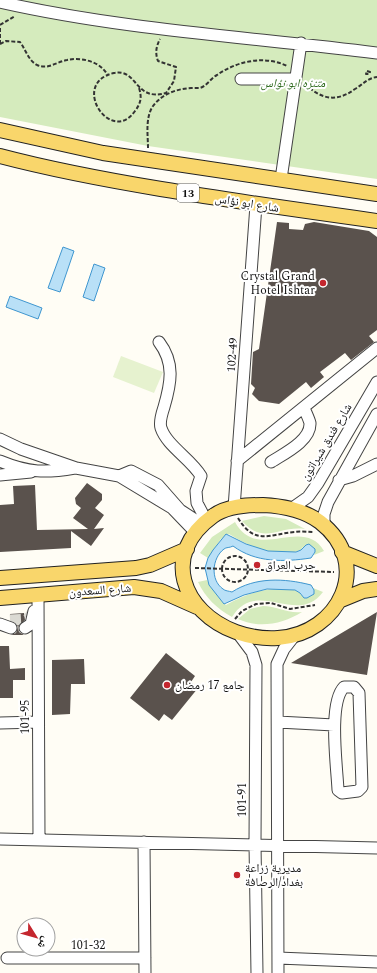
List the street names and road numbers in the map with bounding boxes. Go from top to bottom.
road number: 13 [177,184,199,202]
street label: شارع ابو نؤاس [214,189,280,218]
street label: 102-49 [222,337,243,373]
street label: شارع فندق شيراتون [296,400,357,485]
street label: شارع السعدون [68,579,132,602]
street label: 101-95 [16,700,35,734]
street label: 101-91 [233,783,252,817]
street label: 101-32 [71,936,105,955]

